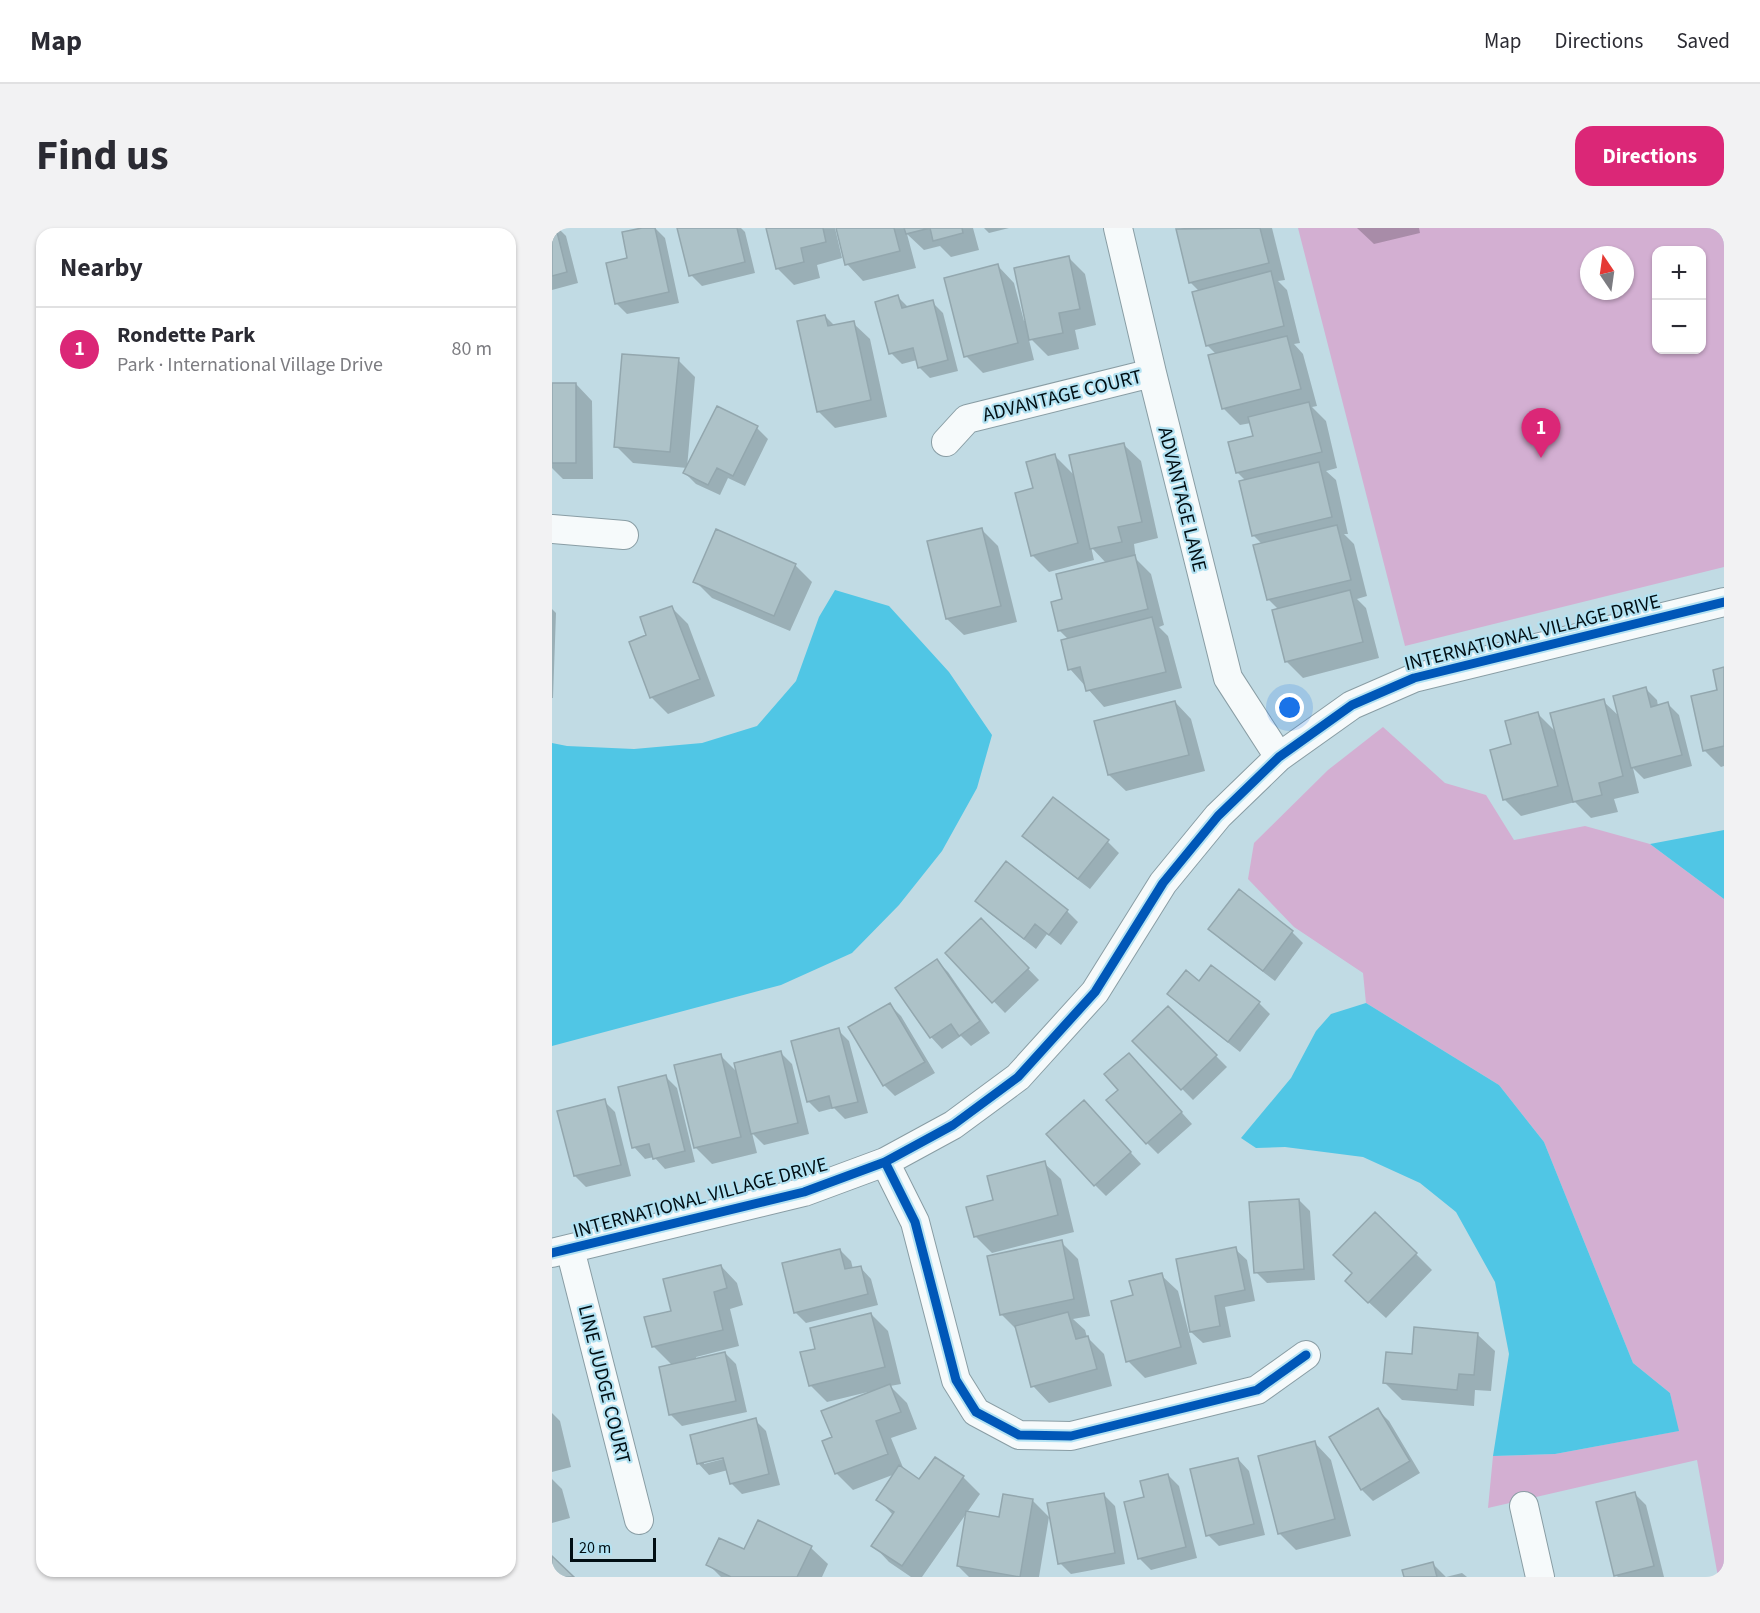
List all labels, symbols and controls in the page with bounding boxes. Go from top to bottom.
text: Map [30,21,82,61]
text: Map [1484,26,1522,56]
text: Directions [1555,26,1643,56]
text: Saved [1676,26,1730,56]
text: Find us [36,126,169,186]
button: Directions [1575,126,1724,186]
north arrow [1580,246,1634,300]
map controls [1652,246,1706,354]
button: + [1652,246,1706,300]
text: Nearby [60,249,143,286]
button: − [1652,300,1706,354]
text: Rondette Park [117,319,255,351]
text: 1 [74,335,85,363]
text: 80 m [452,335,492,363]
text: Park · International Village Drive [117,351,383,379]
street label: ADVANTAGE COURT [980,363,1145,429]
pin: 1 [1522,408,1560,458]
street label: ADVANTAGE LANE [1150,424,1214,575]
street label: INTERNATIONAL VILLAGE DRIVE [1401,588,1663,678]
your location [1275,693,1304,722]
street label: INTERNATIONAL VILLAGE DRIVE [570,1150,831,1245]
street label: LINE JUDGE COURT [571,1302,637,1467]
scale bar [570,1535,656,1562]
text: 20 m [579,1537,611,1559]

